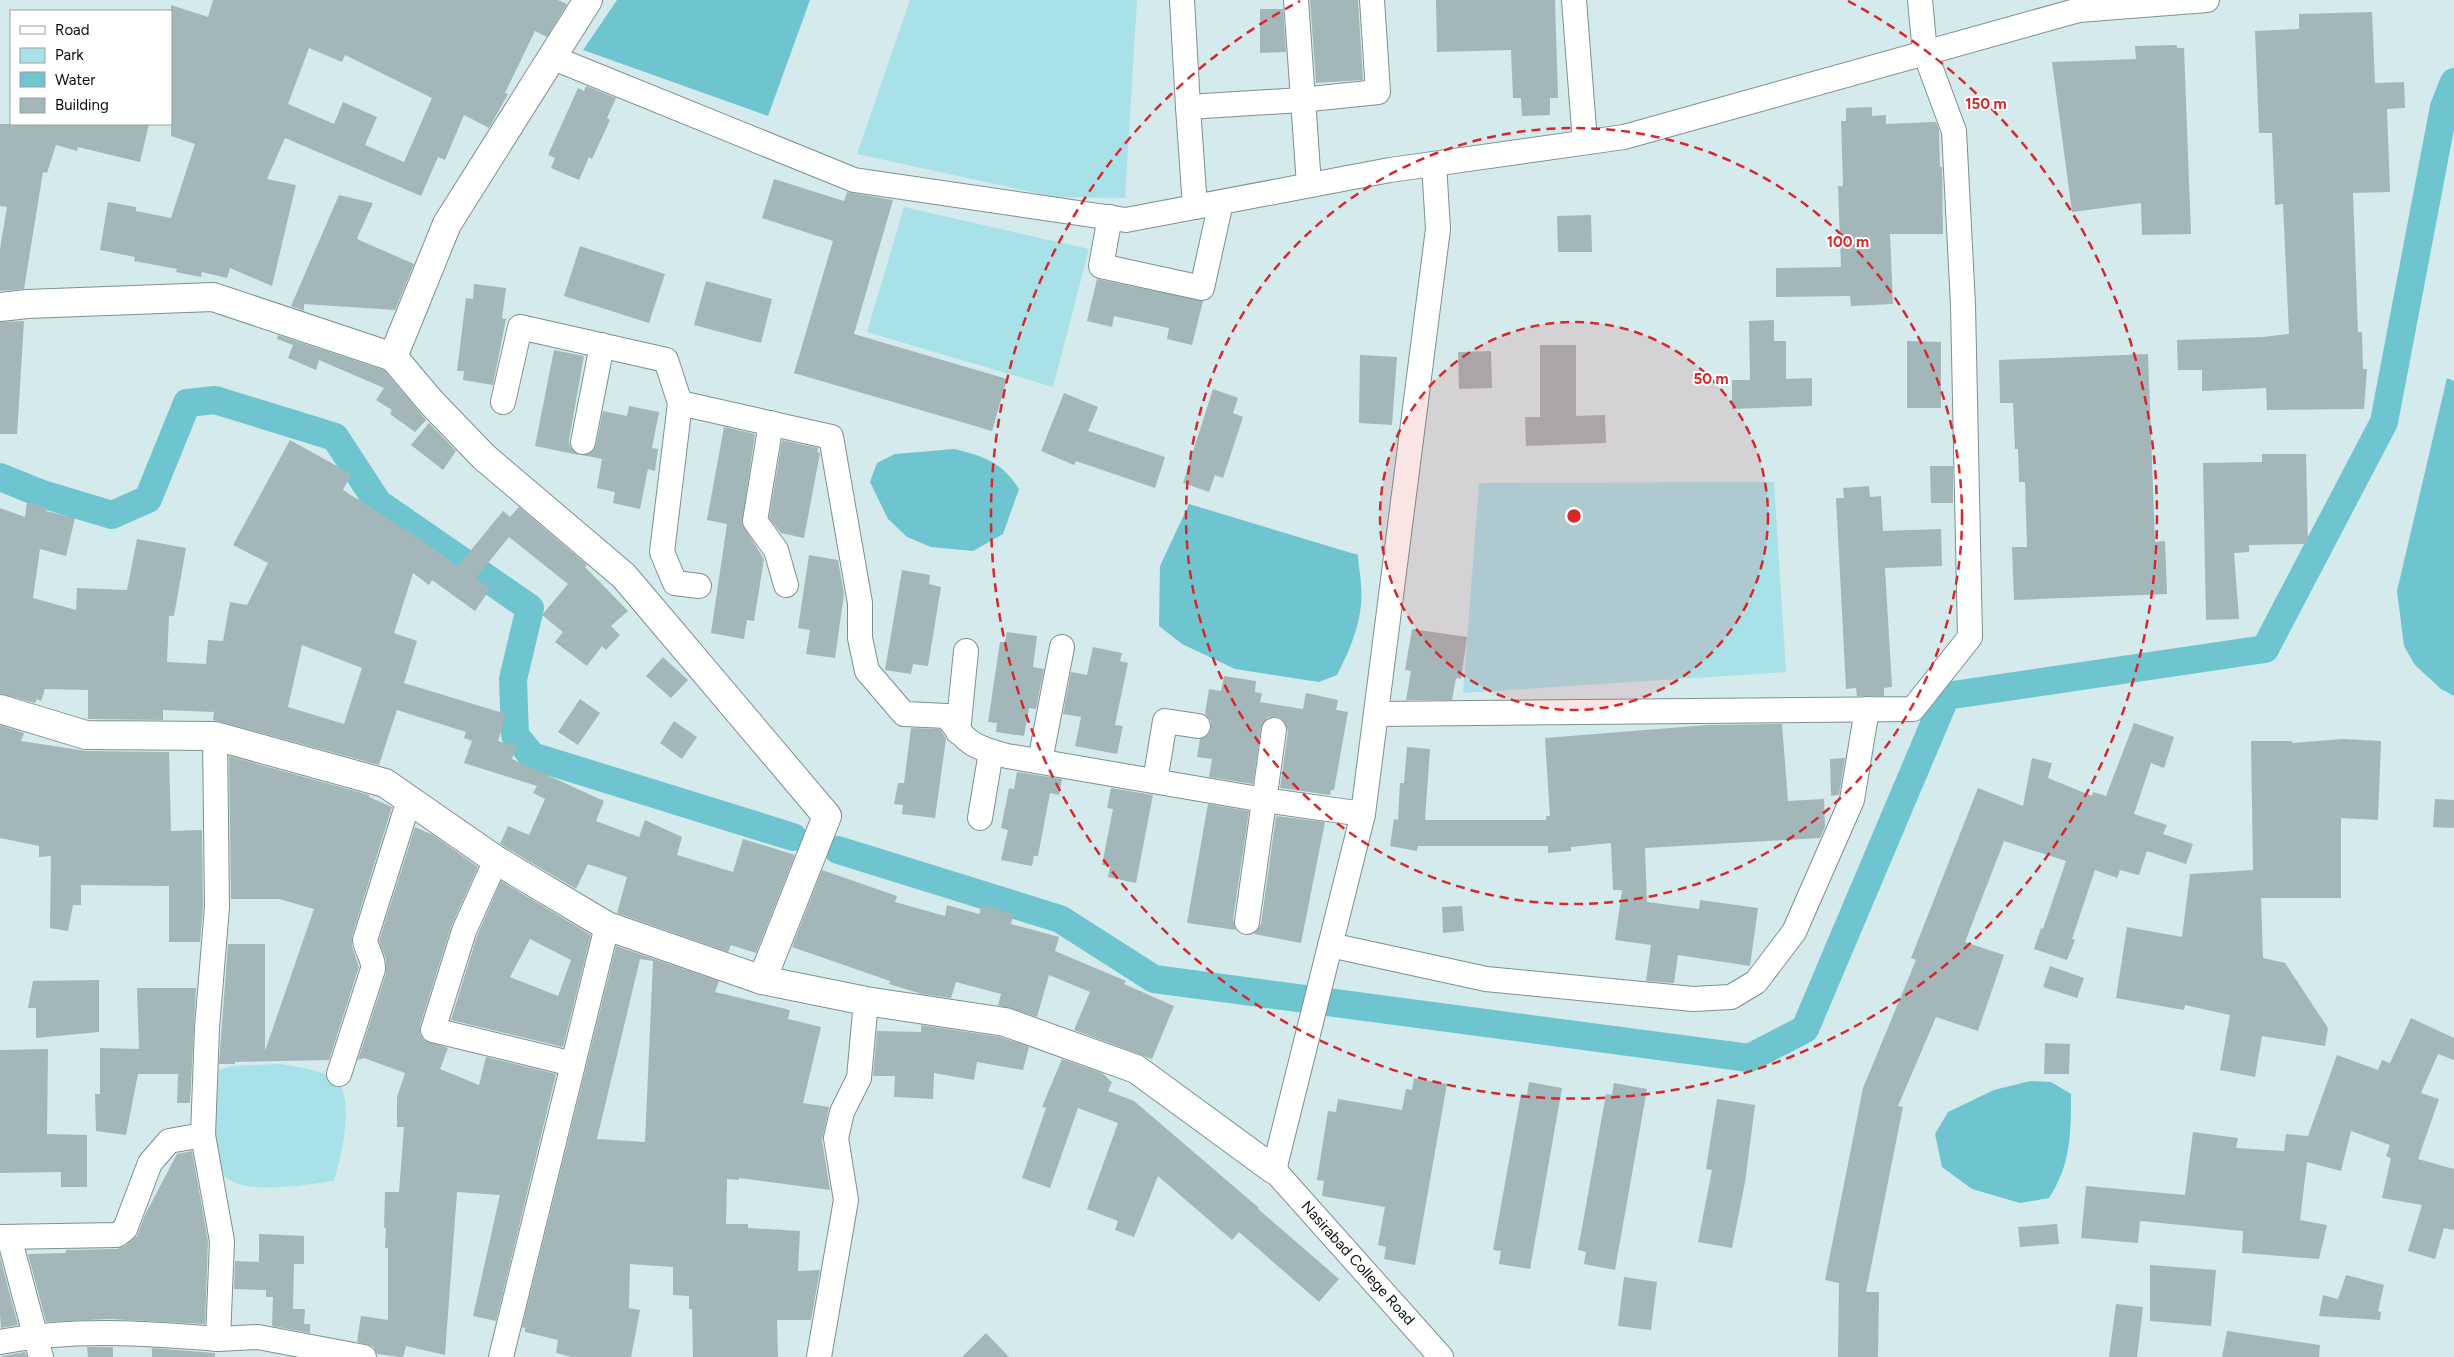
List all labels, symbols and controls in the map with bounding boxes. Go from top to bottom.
legend [10,10,172,125]
text: Road [55,21,90,39]
text: Park [55,46,84,64]
text: Water [55,71,95,89]
text: 150 m [1965,95,2007,113]
text: Building [55,96,109,114]
text: 100 m [1827,233,1869,251]
text: 50 m [1693,370,1729,388]
centre of rings [1565,507,1583,525]
street label: Nasirabad College Road [1297,1197,1419,1329]

